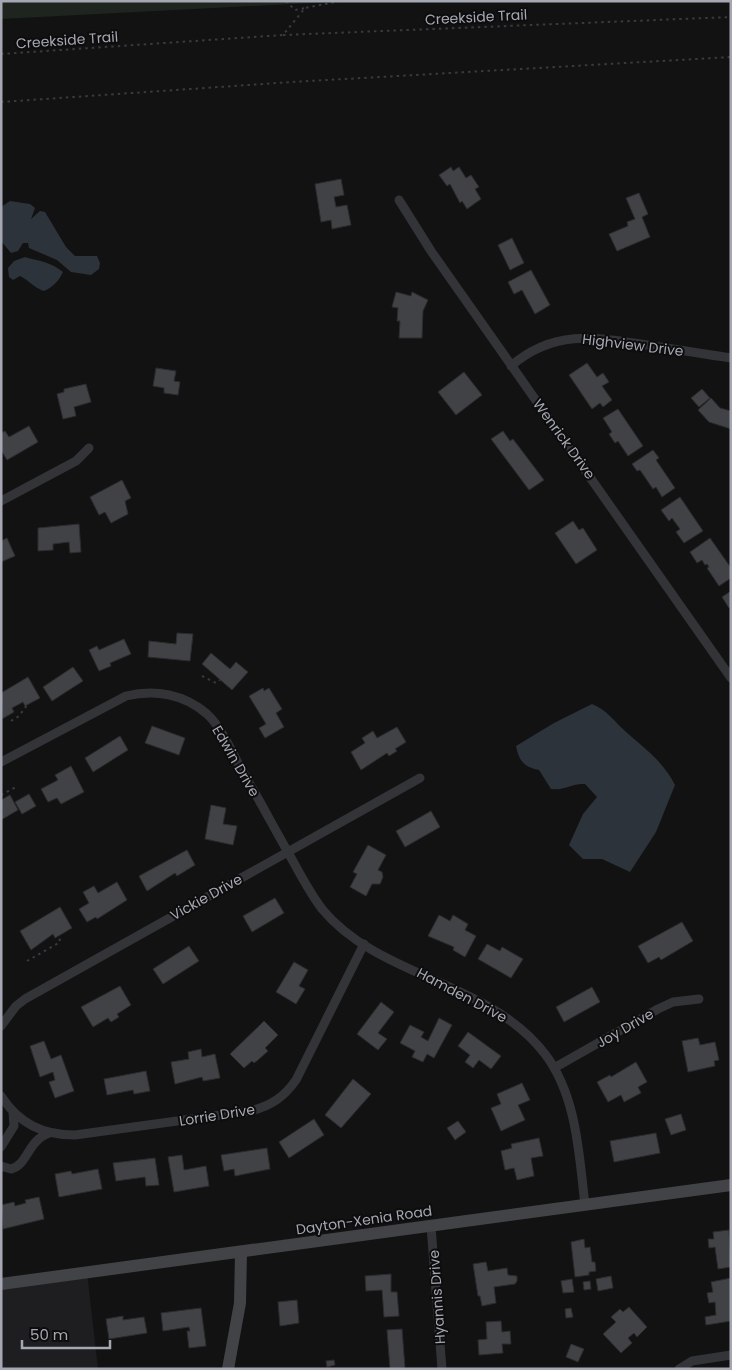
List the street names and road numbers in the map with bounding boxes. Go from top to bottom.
street label: Creekside Trail [424,4,528,30]
street label: Creekside Trail [15,26,119,54]
street label: Highview Drive [581,329,685,361]
street label: Wenrick Drive [528,395,600,483]
street label: Edwin Drive [207,722,265,801]
street label: Vickie Drive [166,869,246,925]
street label: Hamden Drive [413,963,511,1027]
street label: Joy Drive [593,1003,658,1052]
street label: Lorrie Drive [178,1099,257,1131]
street label: Dayton-Xenia Road [295,1201,433,1239]
street label: Hyannis Drive [424,1249,450,1345]

